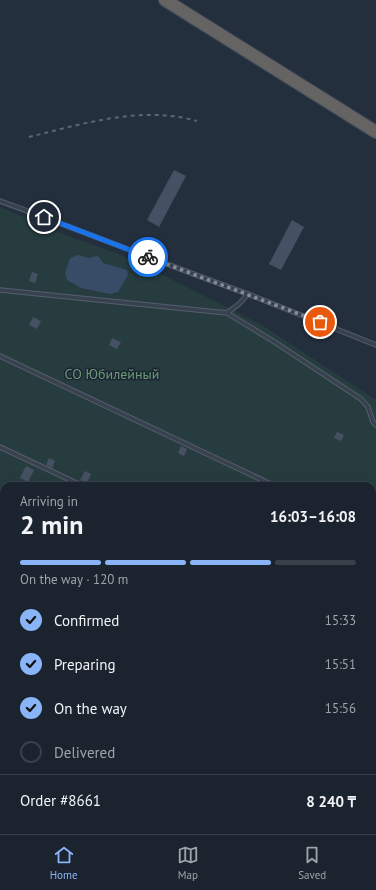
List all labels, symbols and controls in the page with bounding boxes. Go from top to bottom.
pin [27,200,61,234]
icon: home [33,206,55,228]
courier [128,237,168,277]
icon: bike [137,246,159,268]
pin [303,305,337,339]
icon: bag [309,311,331,333]
park label: СО Юбилейный [65,365,159,383]
text: Arriving in [20,493,78,510]
text: 16:03–16:08 [270,507,356,526]
text: 2 min [20,508,83,541]
text: On the way · 120 m [20,571,128,588]
icon: check [20,609,42,631]
text: Confirmed [54,611,119,630]
text: 15:33 [325,612,356,629]
icon: check [20,653,42,675]
text: Preparing [54,655,116,674]
text: 15:51 [325,656,356,673]
icon: check [20,697,42,719]
text: On the way [54,699,127,718]
text: 15:56 [325,700,356,717]
text: Delivered [54,743,115,762]
text: Order #8661 [20,791,101,810]
text: 8 240 ₸ [306,792,356,811]
tab: Home [50,844,78,882]
tab: Map [177,844,199,882]
tab: Saved [298,844,326,882]

